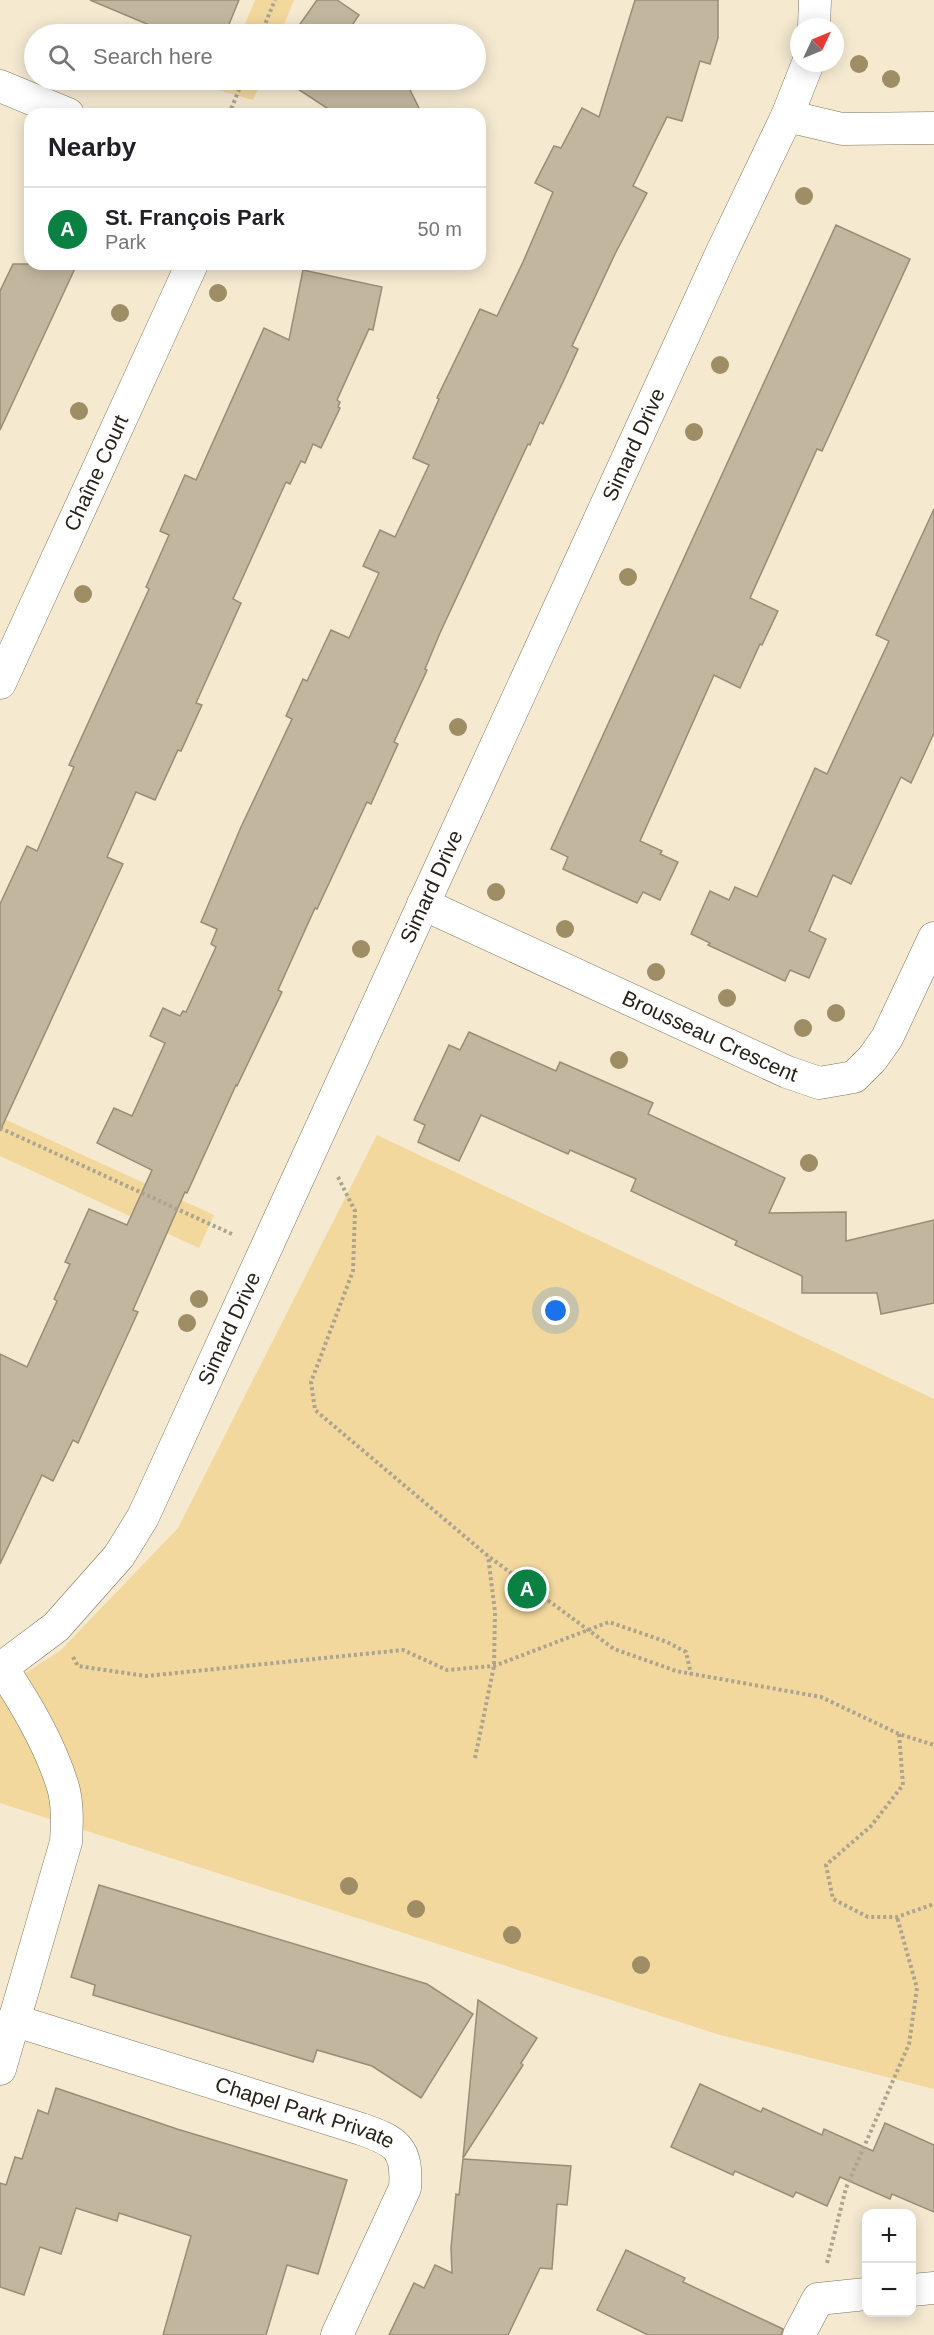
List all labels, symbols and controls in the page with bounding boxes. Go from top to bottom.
north arrow [790,18,844,72]
search box [24,24,486,90]
icon: search [45,41,78,74]
text: Search here [93,44,213,69]
text: Nearby [48,132,136,162]
text: St. François Park [105,205,285,230]
text: A [60,218,75,240]
text: 50 m [418,218,462,240]
text: Park [105,231,146,253]
street label: Simard Drive [598,384,669,504]
street label: Chaîne Court [59,411,132,534]
street label: Simard Drive [395,826,467,946]
street label: Brousseau Crescent [619,986,801,1086]
street label: Simard Drive [193,1268,265,1388]
your location [541,1296,570,1325]
pin: A [508,1566,546,1612]
street label: Chapel Park Private [213,2072,399,2153]
map controls [862,2209,916,2317]
button: + [862,2209,916,2263]
button: − [862,2263,916,2317]

